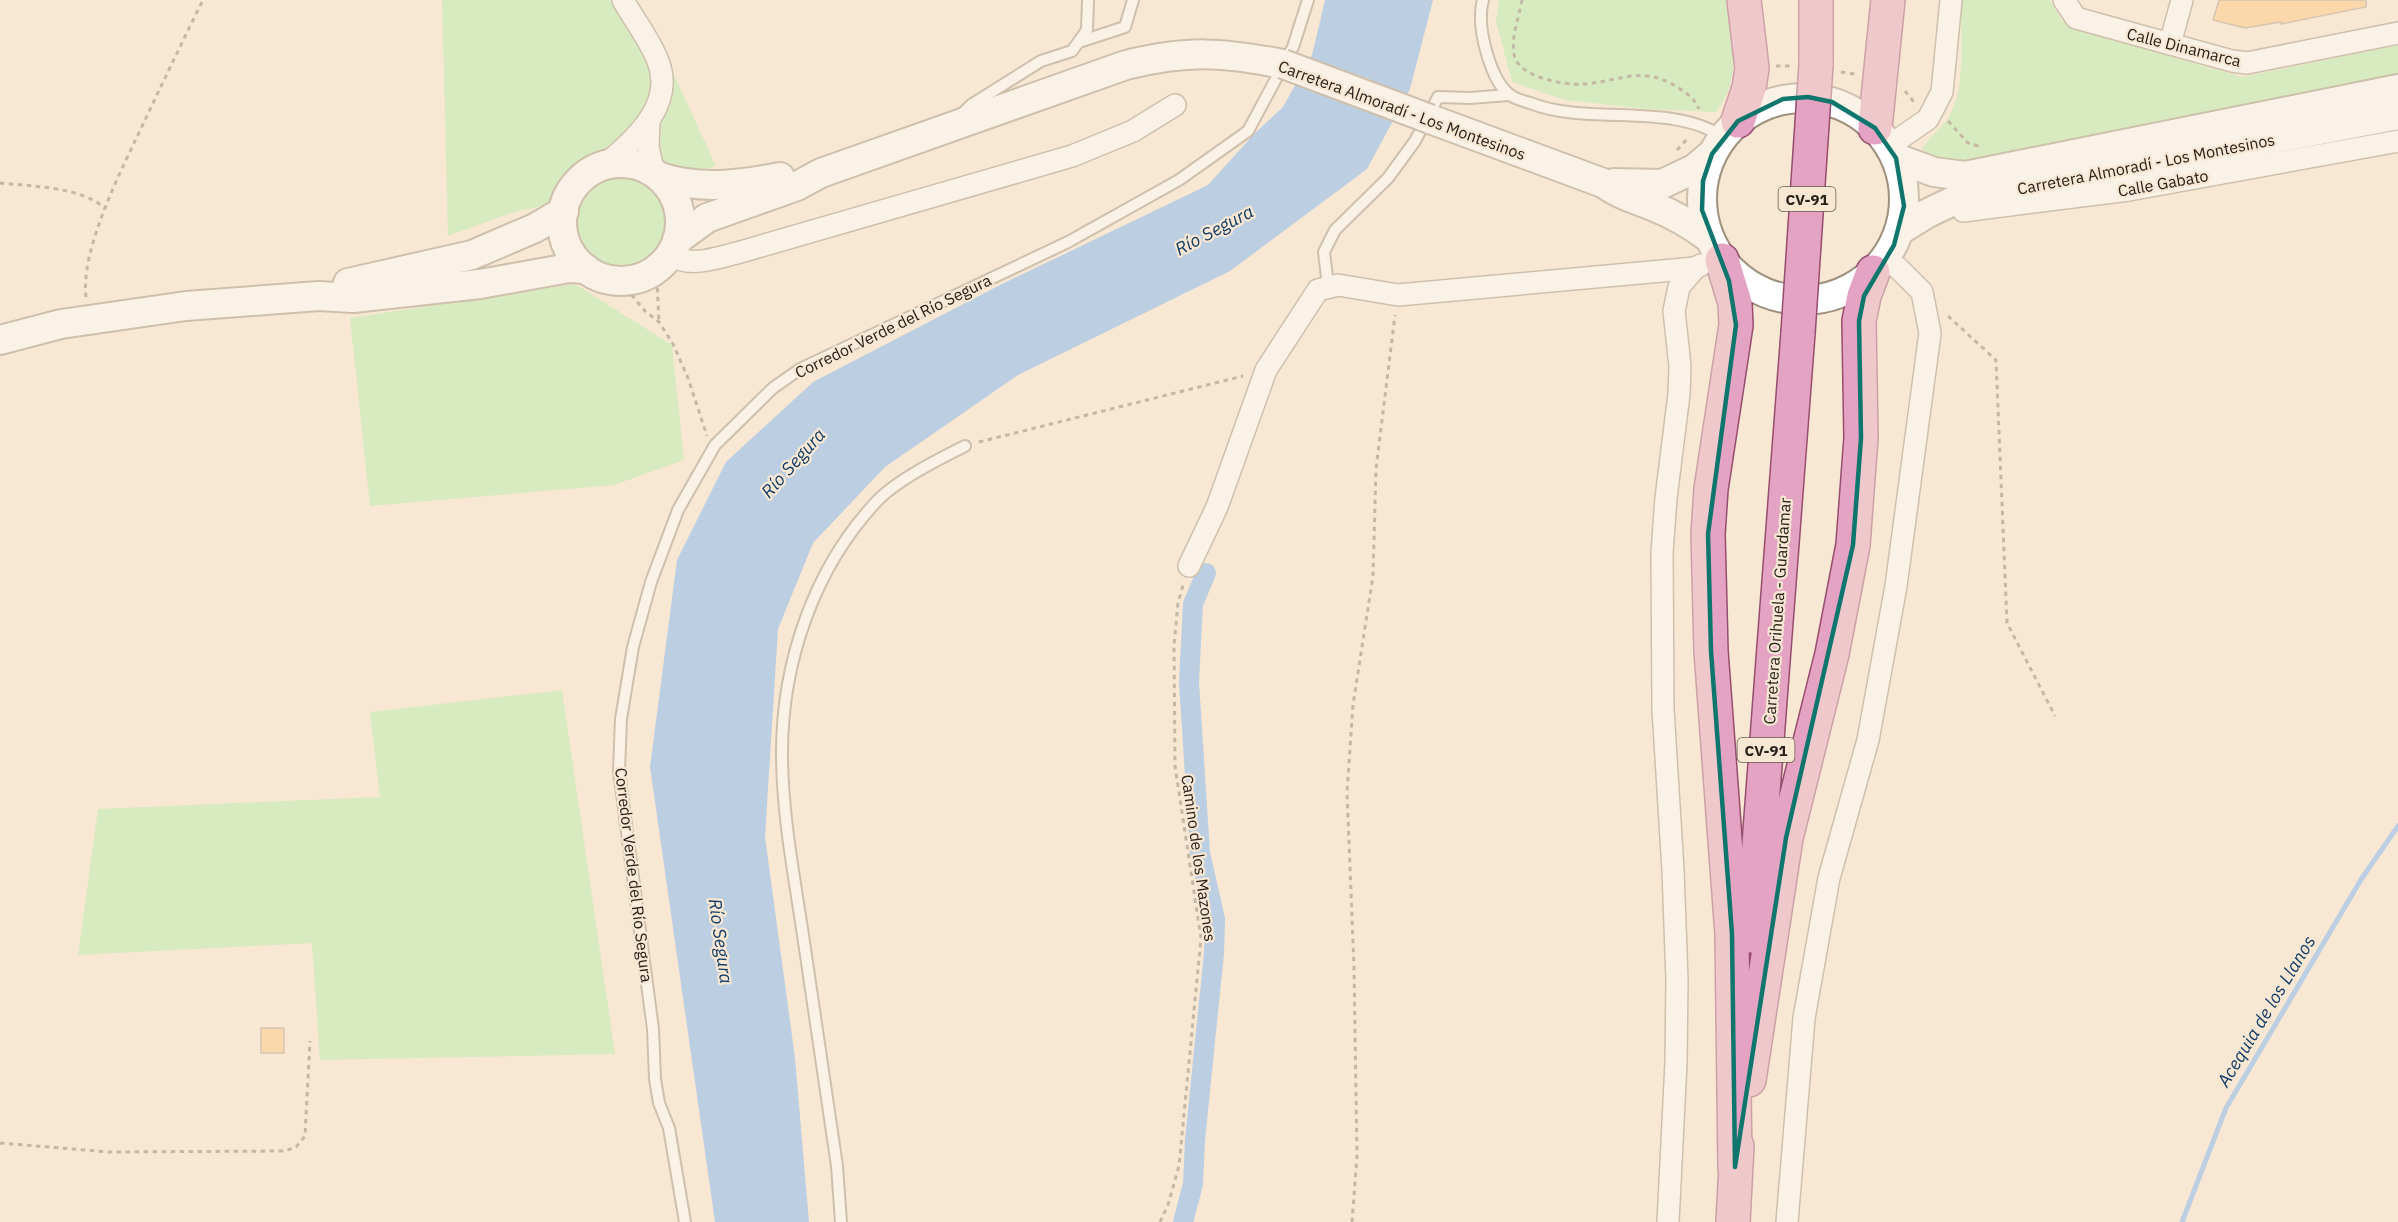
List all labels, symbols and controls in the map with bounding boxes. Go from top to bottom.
street label: Calle Dinamarca [2125,23,2244,71]
street label: Carretera Almoradí - Los Montesinos [1276,56,1528,164]
street label: Carretera Almoradí - Los Montesinos [2016,129,2276,199]
street label: Calle Gabato [2116,165,2210,201]
road number: CV-91 [1778,187,1836,211]
water label: Río Segura [1171,200,1257,260]
street label: Corredor Verde del Río Segura [792,269,995,382]
water label: Río Segura [756,423,830,503]
street label: Carretera Orihuela - Guardamar [1759,497,1795,725]
road number: CV-91 [1738,738,1794,762]
street label: Corredor Verde del Río Segura [611,767,657,984]
street label: Camino de los Mazones [1177,773,1221,943]
water label: Río Segura [704,897,738,985]
water label: Acequia de los Llanos [2211,931,2320,1092]

